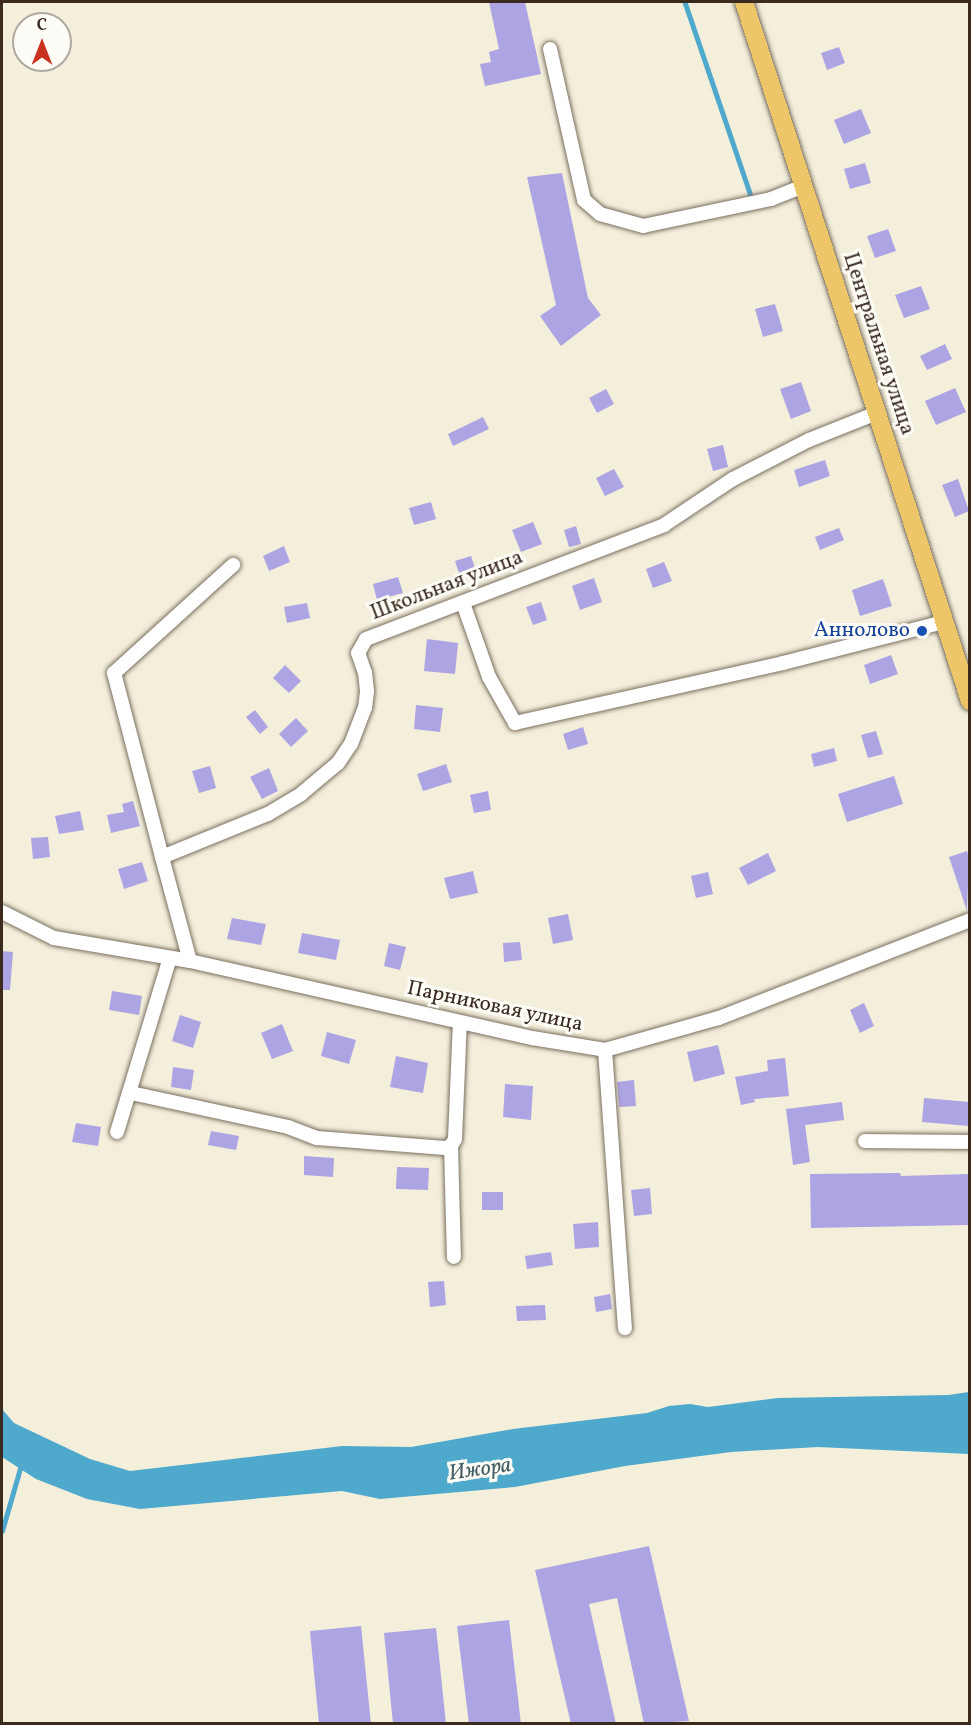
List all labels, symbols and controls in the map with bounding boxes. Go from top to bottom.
north arrow [12,12,72,72]
text: С [37,15,47,37]
street label: Центральная улица [837,249,919,439]
street label: Школьная улица [367,545,527,627]
place label: Аннолово [814,618,910,644]
marker: Аннолово [915,624,929,638]
street label: Парниковая улица [404,976,586,1038]
water label: Ижора [447,1453,513,1487]

